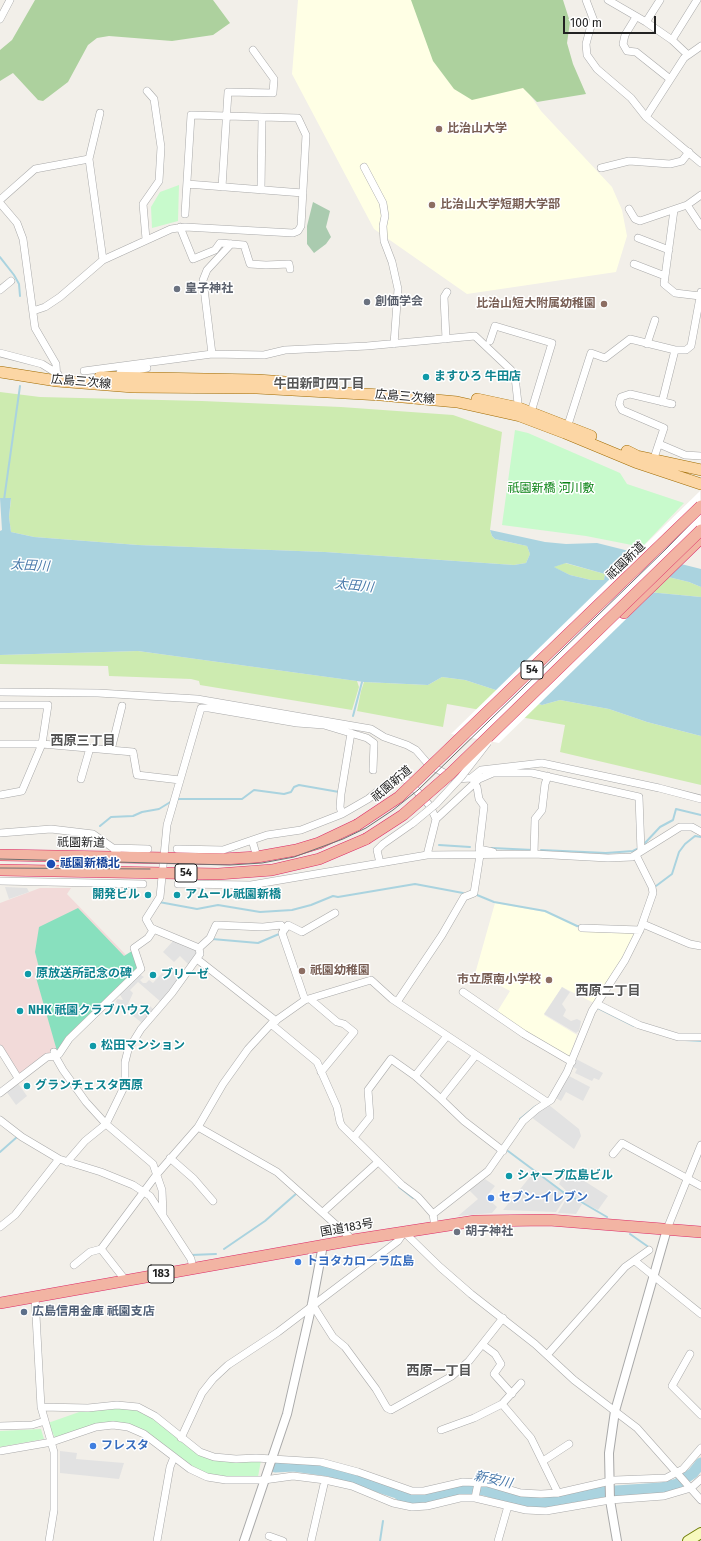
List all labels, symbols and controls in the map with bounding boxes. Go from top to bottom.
scale bar [565,8,658,34]
text: 100 m [570,16,602,30]
place label: 比治山大学 [447,122,507,136]
marker: 比治山大学 [434,124,444,134]
place label: 比治山大学短期大学部 [440,198,560,212]
marker: 比治山大学短期大学部 [427,200,437,210]
place label: 皇子神社 [185,282,233,296]
marker: 皇子神社 [172,284,182,294]
place label: 創価学会 [375,295,423,309]
marker: 創価学会 [362,297,372,307]
place label: 比治山短大附属幼稚園 [476,297,596,311]
marker: 比治山短大附属幼稚園 [599,299,609,309]
place label: ますひろ 牛田店 [434,370,521,384]
street label: 広島三次線 [50,372,112,392]
marker: ますひろ 牛田店 [421,372,431,382]
district label: 牛田新町四丁目 [274,376,364,392]
street label: 広島三次線 [374,387,436,407]
park label: 祇園新橋 河川敷 [507,482,595,496]
street label: 祇園新道 [604,539,648,583]
water label: 太田川 [10,557,50,575]
water label: 太田川 [334,576,374,596]
road number: 54 [521,661,543,679]
district label: 西原三丁目 [51,733,115,749]
street label: 祇園新道 [369,763,415,805]
street label: 祇園新道 [57,835,105,851]
place label: 祗園新橋北 [60,857,120,871]
marker: 祗園新橋北 [45,858,57,870]
road number: 54 [175,864,197,882]
place label: 開発ビル [92,888,140,902]
place label: アムール祇園新橋 [185,888,281,902]
marker: 開発ビル [143,890,153,900]
marker: アムール祇園新橋 [172,890,182,900]
place label: 祇園幼稚園 [310,964,370,978]
marker: 祇園幼稚園 [297,966,307,976]
place label: 原放送所記念の碑 [36,967,132,981]
place label: ブリーゼ [161,968,209,982]
marker: 原放送所記念の碑 [23,969,33,979]
marker: ブリーゼ [148,970,158,980]
place label: 市立原南小学校 [457,973,541,987]
marker: 市立原南小学校 [544,975,554,985]
district label: 西原二丁目 [576,983,640,999]
place label: NHK 祇園クラブハウス [28,1004,150,1018]
marker: NHK 祇園クラブハウス [15,1006,25,1016]
place label: 松田マンション [101,1039,185,1053]
marker: 松田マンション [88,1041,98,1051]
place label: グランチェスタ西原 [35,1079,143,1093]
marker: グランチェスタ西原 [22,1081,32,1091]
place label: シャープ広島ビル [517,1169,613,1183]
marker: シャープ広島ビル [504,1171,514,1181]
place label: セブン-イレブン [499,1191,588,1205]
marker: セブン-イレブン [486,1193,496,1203]
street label: 国道183号 [319,1216,375,1240]
place label: 胡子神社 [465,1225,513,1239]
marker: 胡子神社 [452,1227,462,1237]
place label: トヨタカローラ広島 [306,1255,414,1269]
marker: トヨタカローラ広島 [293,1257,303,1267]
road number: 183 [148,1265,174,1283]
place label: 広島信用金庫 祇園支店 [32,1305,155,1319]
marker: 広島信用金庫 祇園支店 [19,1307,29,1317]
district label: 西原一丁目 [407,1363,471,1379]
place label: フレスタ [101,1439,149,1453]
marker: フレスタ [88,1441,98,1451]
water label: 新安川 [472,1468,514,1492]

